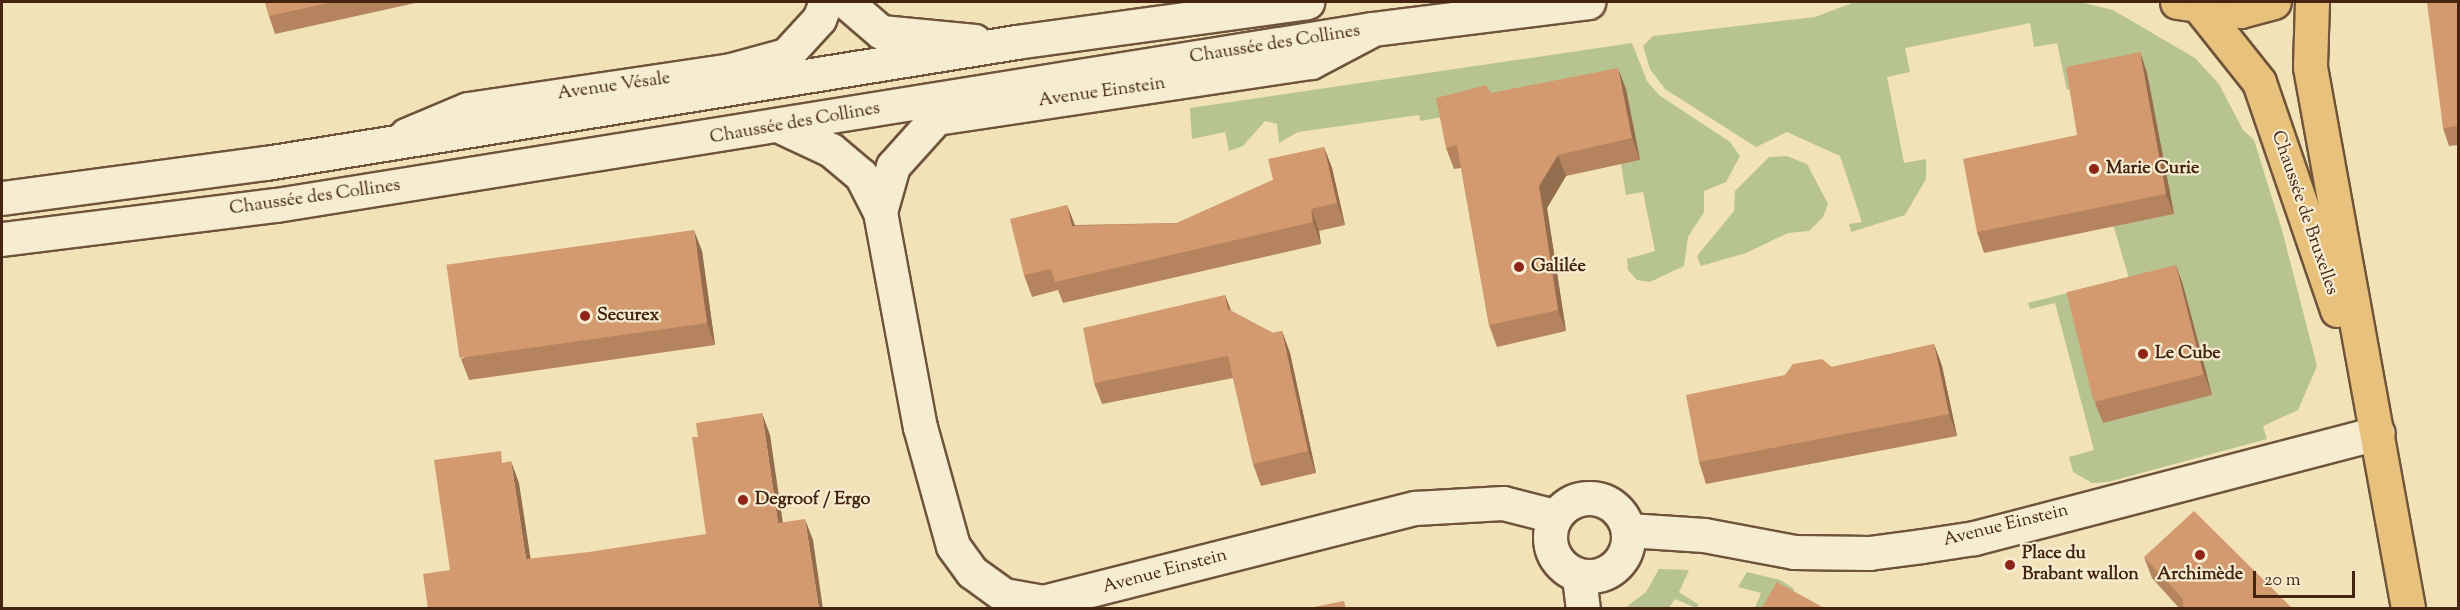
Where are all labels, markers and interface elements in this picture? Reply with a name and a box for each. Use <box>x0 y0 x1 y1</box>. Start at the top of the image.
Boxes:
street label: Chaussée des Collines <box>1188 21 1362 69</box>
street label: Avenue Vésale <box>556 68 672 106</box>
street label: Avenue Einstein <box>1037 73 1167 113</box>
street label: Chaussée des Collines <box>708 98 882 150</box>
street label: Chaussée de Bruxelles <box>2266 128 2342 298</box>
place label: Marie Curie <box>2106 158 2199 180</box>
marker: Marie Curie <box>2087 162 2101 176</box>
street label: Chaussée des Collines <box>228 175 402 221</box>
place label: Galilée <box>1531 256 1586 278</box>
marker: Galilée <box>1512 260 1526 274</box>
place label: Securex <box>597 305 659 327</box>
marker: Securex <box>578 309 592 323</box>
place label: Le Cube <box>2155 343 2221 365</box>
marker: Le Cube <box>2136 347 2150 361</box>
place label: Degroof / Ergo <box>755 489 870 511</box>
marker: Degroof / Ergo <box>736 493 750 507</box>
street label: Avenue Einstein <box>1941 500 2071 552</box>
place label: Place du Brabant wallon <box>2022 544 2139 586</box>
street label: Avenue Einstein <box>1100 545 1230 599</box>
marker: Archimède <box>2193 548 2207 562</box>
marker: Place du Brabant wallon <box>2003 558 2017 572</box>
scale bar <box>2256 559 2358 597</box>
place label: Archimède <box>2157 564 2243 586</box>
text: 20 m <box>2264 568 2301 594</box>

